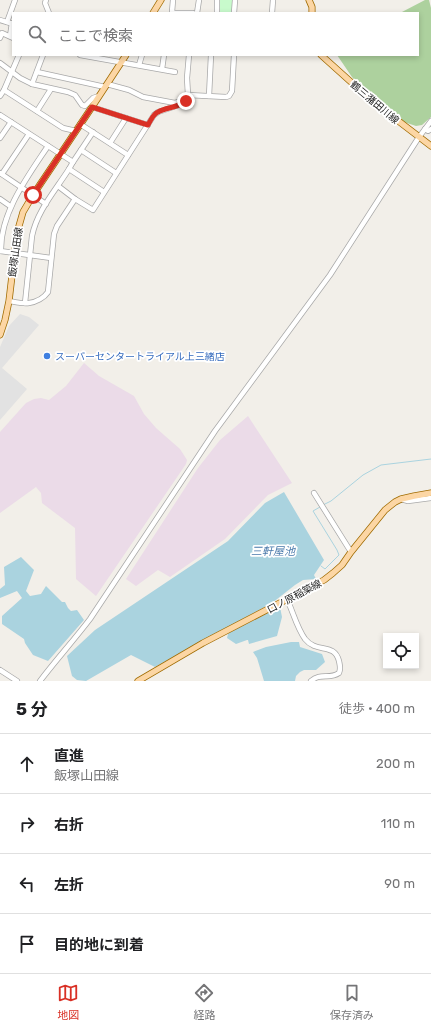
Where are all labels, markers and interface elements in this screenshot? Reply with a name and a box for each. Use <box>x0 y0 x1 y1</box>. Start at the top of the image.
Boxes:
search box <box>12 12 419 56</box>
icon: search <box>26 23 48 45</box>
text: ここで検索 <box>58 27 133 45</box>
street label: 鶴三潴田川線 <box>348 79 401 127</box>
route end <box>177 92 195 110</box>
route start <box>24 186 42 204</box>
street label: 飯塚山田線 <box>7 227 25 278</box>
marker: スーパーセンタートライアル上三緒店 <box>42 351 52 361</box>
place label: スーパーセンタートライアル上三緒店 <box>55 351 225 363</box>
water label: 三軒屋池 <box>251 545 296 558</box>
street label: 口ノ原稲築線 <box>265 578 324 616</box>
map controls <box>383 633 419 669</box>
button: locate <box>383 633 419 669</box>
text: 5 分 <box>16 699 48 719</box>
text: 徒歩 · 400 m <box>339 701 415 716</box>
text: 直進 <box>54 747 84 765</box>
icon: ahead <box>16 753 38 775</box>
text: 200 m <box>376 756 415 771</box>
text: 飯塚山田線 <box>54 768 119 783</box>
icon: right <box>16 813 38 835</box>
text: 右折 <box>54 816 84 834</box>
text: 110 m <box>381 816 415 831</box>
icon: left <box>16 873 38 895</box>
text: 左折 <box>54 876 84 894</box>
text: 90 m <box>384 876 415 891</box>
icon: arrive <box>16 933 38 955</box>
text: 目的地に到着 <box>54 936 144 954</box>
tab: 地図 <box>57 982 79 1022</box>
tab: 経路 <box>193 982 215 1022</box>
tab: 保存済み <box>330 982 374 1022</box>

